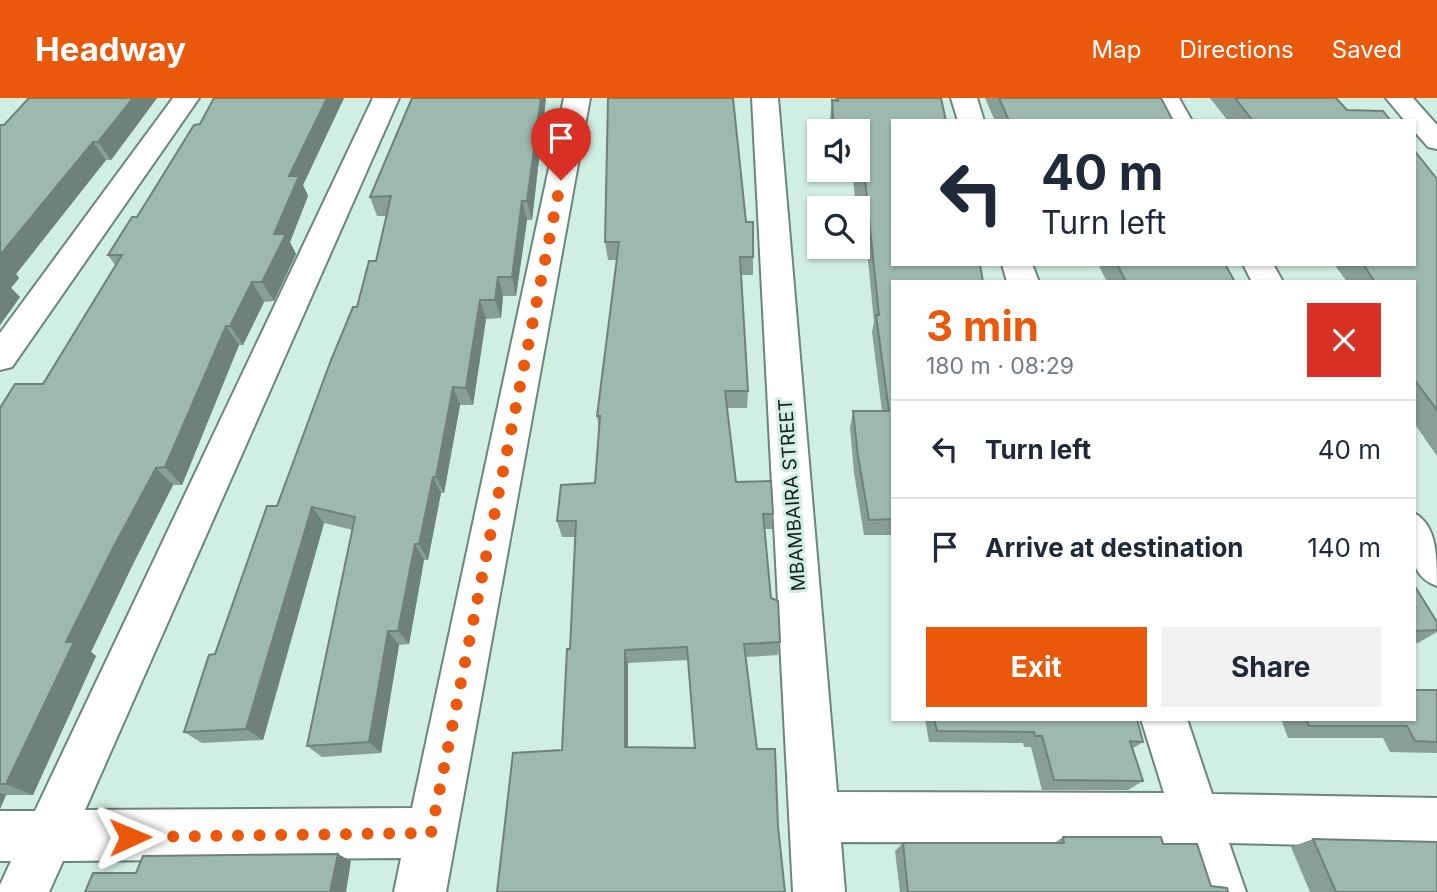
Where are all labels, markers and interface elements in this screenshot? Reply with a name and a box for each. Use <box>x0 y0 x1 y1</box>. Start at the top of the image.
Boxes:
text: Headway <box>35 29 186 69</box>
text: Map <box>1092 35 1141 64</box>
text: Directions <box>1179 35 1294 64</box>
text: Saved <box>1332 35 1402 64</box>
pin <box>531 108 591 180</box>
icon: arrive <box>542 119 580 157</box>
map controls <box>807 119 870 259</box>
button: sound <box>807 119 870 182</box>
text: 40 m <box>1041 143 1164 202</box>
icon: left <box>926 147 1017 238</box>
button: search <box>807 196 870 259</box>
text: Turn left <box>1041 203 1166 242</box>
text: 3 min <box>926 300 1039 351</box>
button: close <box>1307 303 1381 377</box>
text: 180 m · 08:29 <box>926 352 1074 380</box>
street label: MBAMBAIRA STREET <box>774 398 810 592</box>
icon: left <box>926 430 964 468</box>
text: Turn left <box>985 434 1091 465</box>
text: 40 m <box>1318 434 1381 465</box>
icon: arrive <box>926 528 964 566</box>
text: Arrive at destination <box>985 532 1244 563</box>
text: 140 m <box>1307 532 1381 563</box>
button: Exit <box>926 627 1147 707</box>
button: Share <box>1161 627 1381 707</box>
position arrow <box>93 800 167 874</box>

